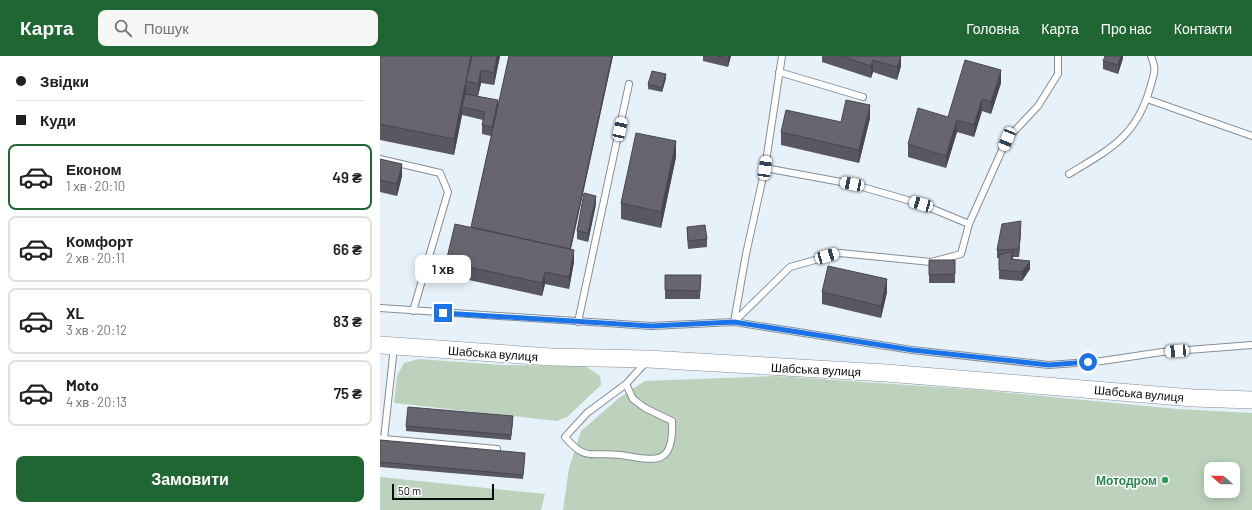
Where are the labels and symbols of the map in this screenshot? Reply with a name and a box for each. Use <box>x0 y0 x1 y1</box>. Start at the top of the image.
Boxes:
car <box>612 116 628 142</box>
car <box>997 126 1017 152</box>
car <box>757 155 773 181</box>
car <box>839 176 865 192</box>
car <box>908 195 934 213</box>
car <box>814 247 840 265</box>
callout: 1 хв <box>415 255 471 283</box>
route end <box>434 304 452 322</box>
street label: Шабська вулиця <box>447 343 538 364</box>
car <box>1165 344 1189 358</box>
route start <box>1079 353 1097 371</box>
street label: Шабська вулиця <box>771 360 861 379</box>
street label: Шабська вулиця <box>1093 382 1185 405</box>
north arrow <box>1204 462 1240 498</box>
place label: Мотодром <box>1096 473 1157 488</box>
marker: Мотодром <box>1160 475 1170 485</box>
scale bar <box>392 482 494 501</box>

